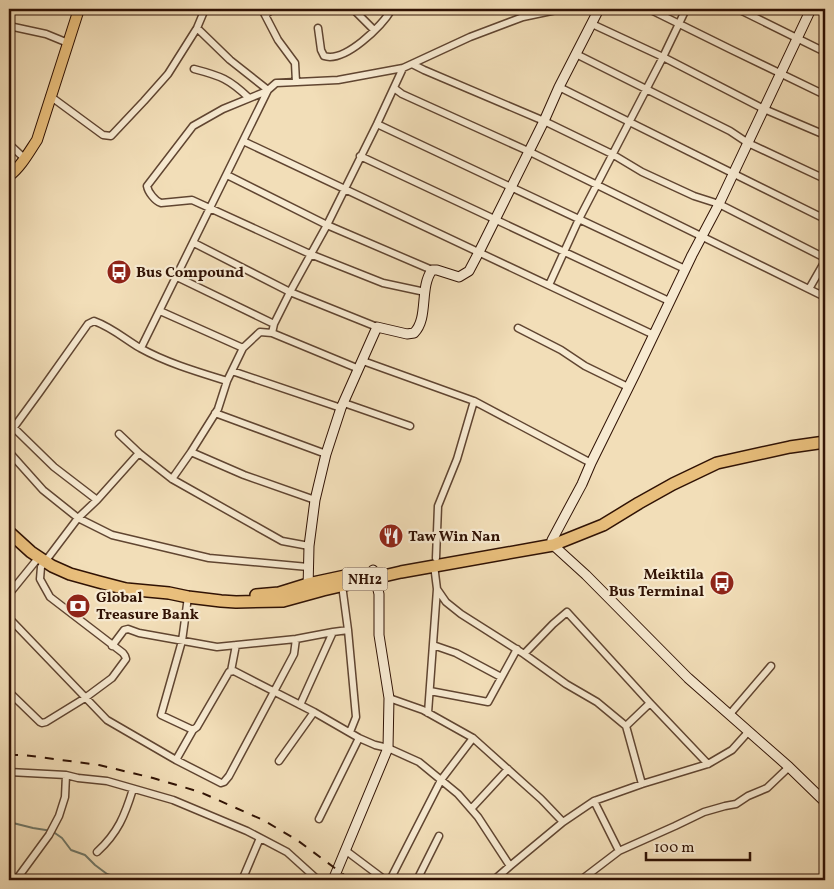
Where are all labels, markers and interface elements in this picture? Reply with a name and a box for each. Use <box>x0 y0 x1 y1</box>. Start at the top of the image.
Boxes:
bus stop icon: Bus Compound <box>106 259 132 285</box>
place label: Bus Compound <box>136 263 244 284</box>
restaurant icon: Taw Win Nan <box>378 523 404 549</box>
place label: Taw Win Nan <box>408 527 501 548</box>
place label: Meiktila Bus Terminal <box>609 565 704 603</box>
road number: NH12 <box>342 568 388 590</box>
bus stop icon: Meiktila Bus Terminal <box>709 570 735 596</box>
place label: Global Treasure Bank <box>96 588 199 626</box>
bank icon: Global Treasure Bank <box>65 593 91 619</box>
scale bar <box>646 829 750 861</box>
text: 100 m <box>654 838 694 859</box>

